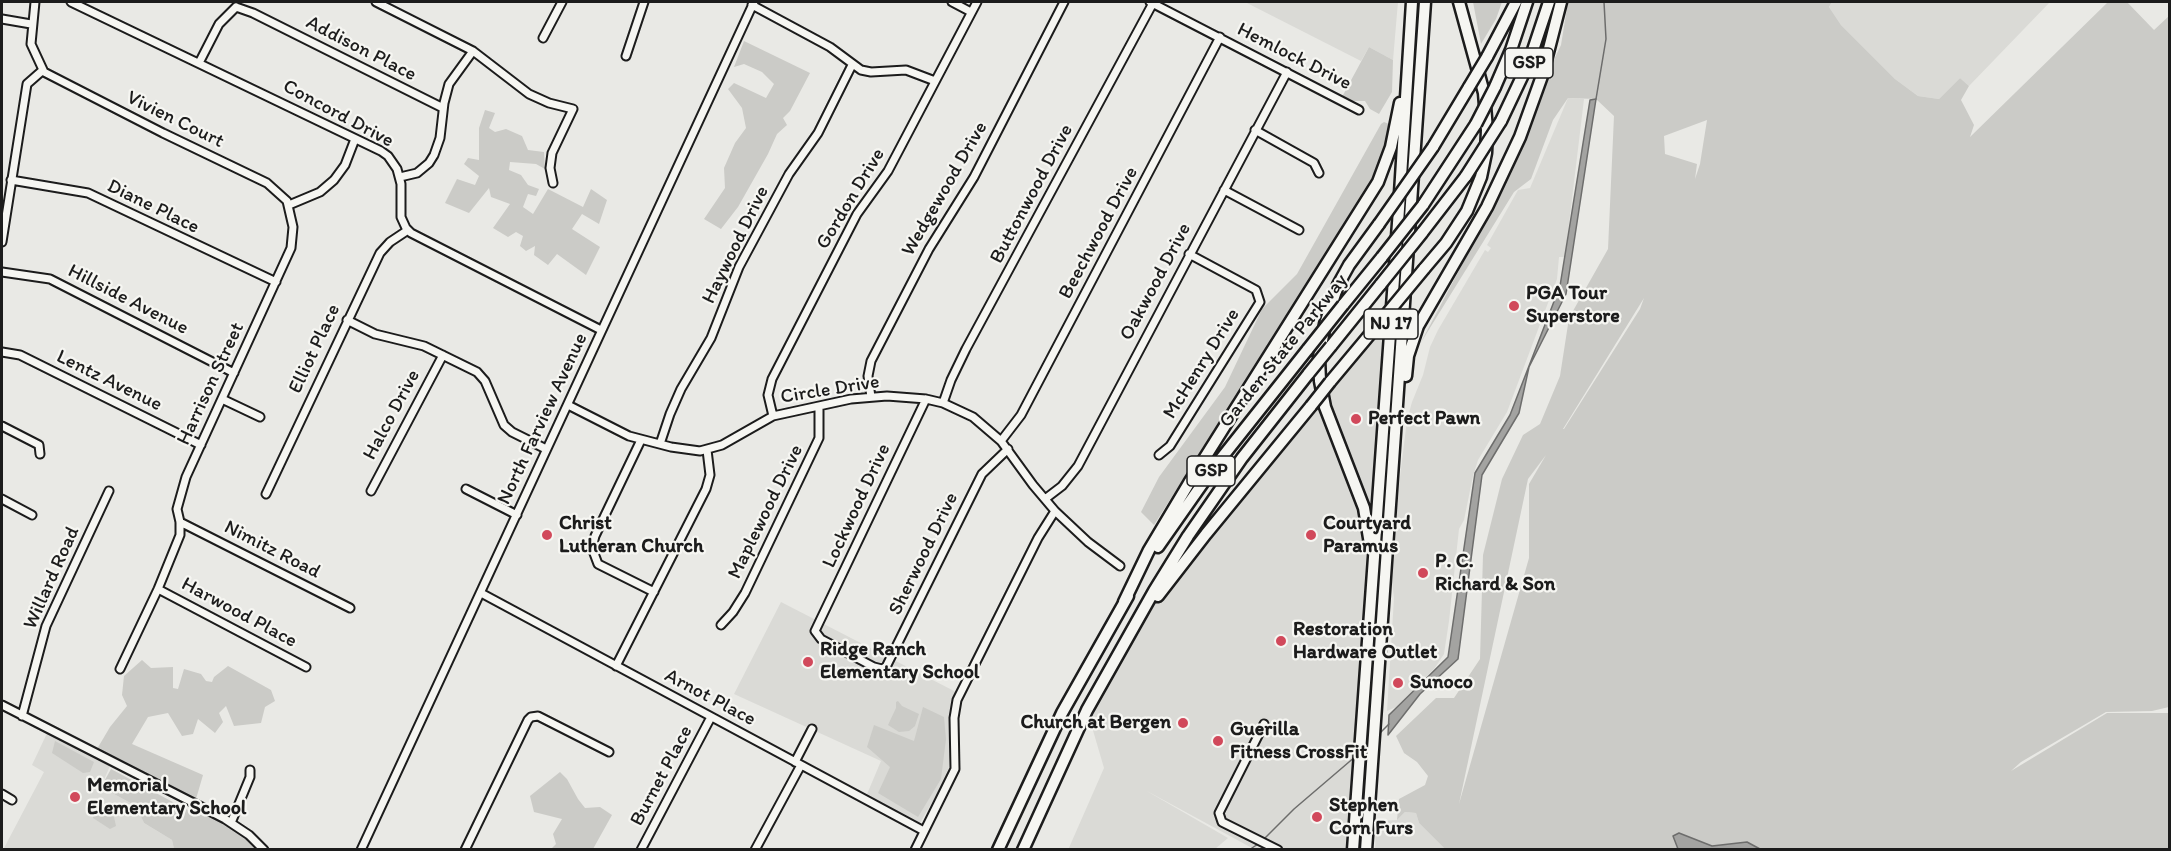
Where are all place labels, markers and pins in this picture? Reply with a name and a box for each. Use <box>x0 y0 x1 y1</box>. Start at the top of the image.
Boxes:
place label: PGA Tour Superstore <box>1526 282 1620 329</box>
marker: PGA Tour Superstore <box>1507 299 1521 313</box>
place label: Perfect Pawn <box>1368 407 1480 431</box>
marker: Perfect Pawn <box>1349 412 1363 426</box>
place label: Christ Lutheran Church <box>559 512 704 559</box>
place label: Courtyard Paramus <box>1323 512 1411 559</box>
marker: Christ Lutheran Church <box>540 528 554 542</box>
marker: Courtyard Paramus <box>1304 528 1318 542</box>
place label: P. C. Richard & Son <box>1435 550 1555 597</box>
marker: P. C. Richard & Son <box>1416 566 1430 580</box>
place label: Restoration Hardware Outlet <box>1293 618 1437 665</box>
marker: Restoration Hardware Outlet <box>1274 634 1288 648</box>
place label: Ridge Ranch Elementary School <box>820 638 979 685</box>
marker: Ridge Ranch Elementary School <box>801 655 815 669</box>
place label: Sunoco <box>1410 671 1473 695</box>
marker: Sunoco <box>1391 676 1405 690</box>
place label: Church at Bergen <box>1020 711 1171 735</box>
marker: Church at Bergen <box>1176 716 1190 730</box>
place label: Guerilla Fitness CrossFit <box>1230 718 1367 765</box>
marker: Guerilla Fitness CrossFit <box>1211 734 1225 748</box>
place label: Memorial Elementary School <box>87 774 246 821</box>
marker: Memorial Elementary School <box>68 790 82 804</box>
place label: Stephen Corn Furs <box>1329 794 1413 841</box>
marker: Stephen Corn Furs <box>1310 810 1324 824</box>

